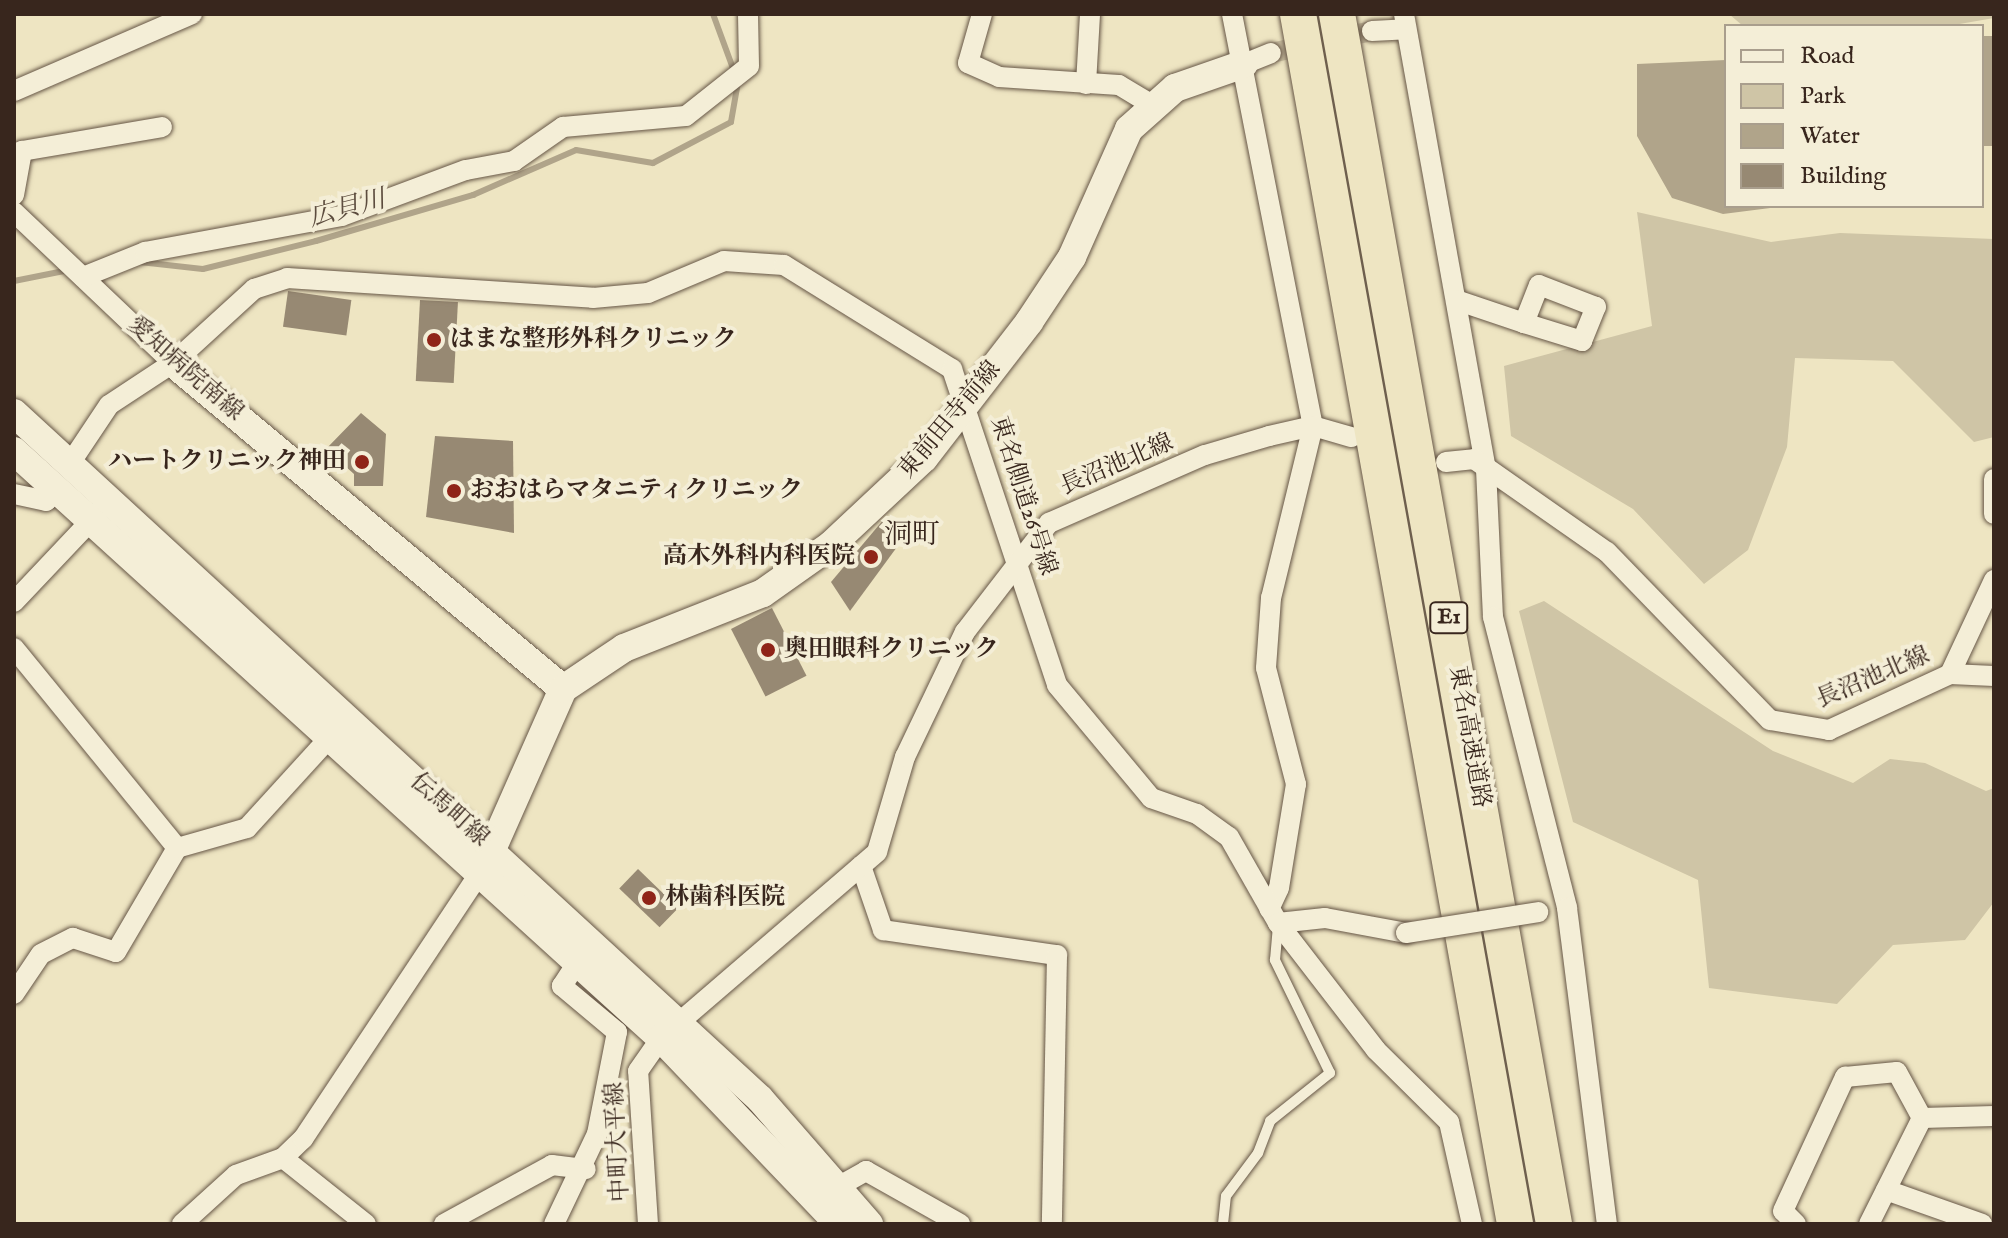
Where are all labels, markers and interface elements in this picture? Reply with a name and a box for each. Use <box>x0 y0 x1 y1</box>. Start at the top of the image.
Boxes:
legend <box>1724 24 1984 208</box>
text: Road <box>1800 41 1854 72</box>
text: Park <box>1800 81 1846 112</box>
text: Water <box>1800 121 1860 152</box>
text: Building <box>1800 161 1886 192</box>
water label: 広貝川 <box>305 184 389 234</box>
street label: 愛知病院南線 <box>121 311 249 427</box>
place label: はまな整形外科クリニック <box>450 326 738 354</box>
marker: はまな整形外科クリニック <box>425 331 443 349</box>
street label: 東前田寺前線 <box>893 356 1007 484</box>
street label: 東名側道26号線 <box>984 413 1062 579</box>
street label: 長沼池北線 <box>1056 428 1178 502</box>
place label: ハートクリニック神田 <box>106 448 346 476</box>
marker: ハートクリニック神田 <box>353 453 371 471</box>
place label: おおはらマタニティクリニック <box>470 477 806 505</box>
marker: おおはらマタニティクリニック <box>445 482 463 500</box>
district label: 洞町 <box>884 519 940 553</box>
place label: 高木外科内科医院 <box>663 543 855 571</box>
marker: 高木外科内科医院 <box>862 548 880 566</box>
road number: E1 <box>1429 600 1469 636</box>
place label: 奥田眼科クリニック <box>784 636 1000 664</box>
marker: 奥田眼科クリニック <box>759 641 777 659</box>
street label: 長沼池北線 <box>1812 641 1934 715</box>
street label: 東名高速道路 <box>1442 664 1496 810</box>
street label: 伝馬町線 <box>404 767 494 853</box>
place label: 林歯科医院 <box>665 884 785 912</box>
marker: 林歯科医院 <box>640 889 658 907</box>
street label: 中町大平線 <box>600 1081 636 1203</box>

